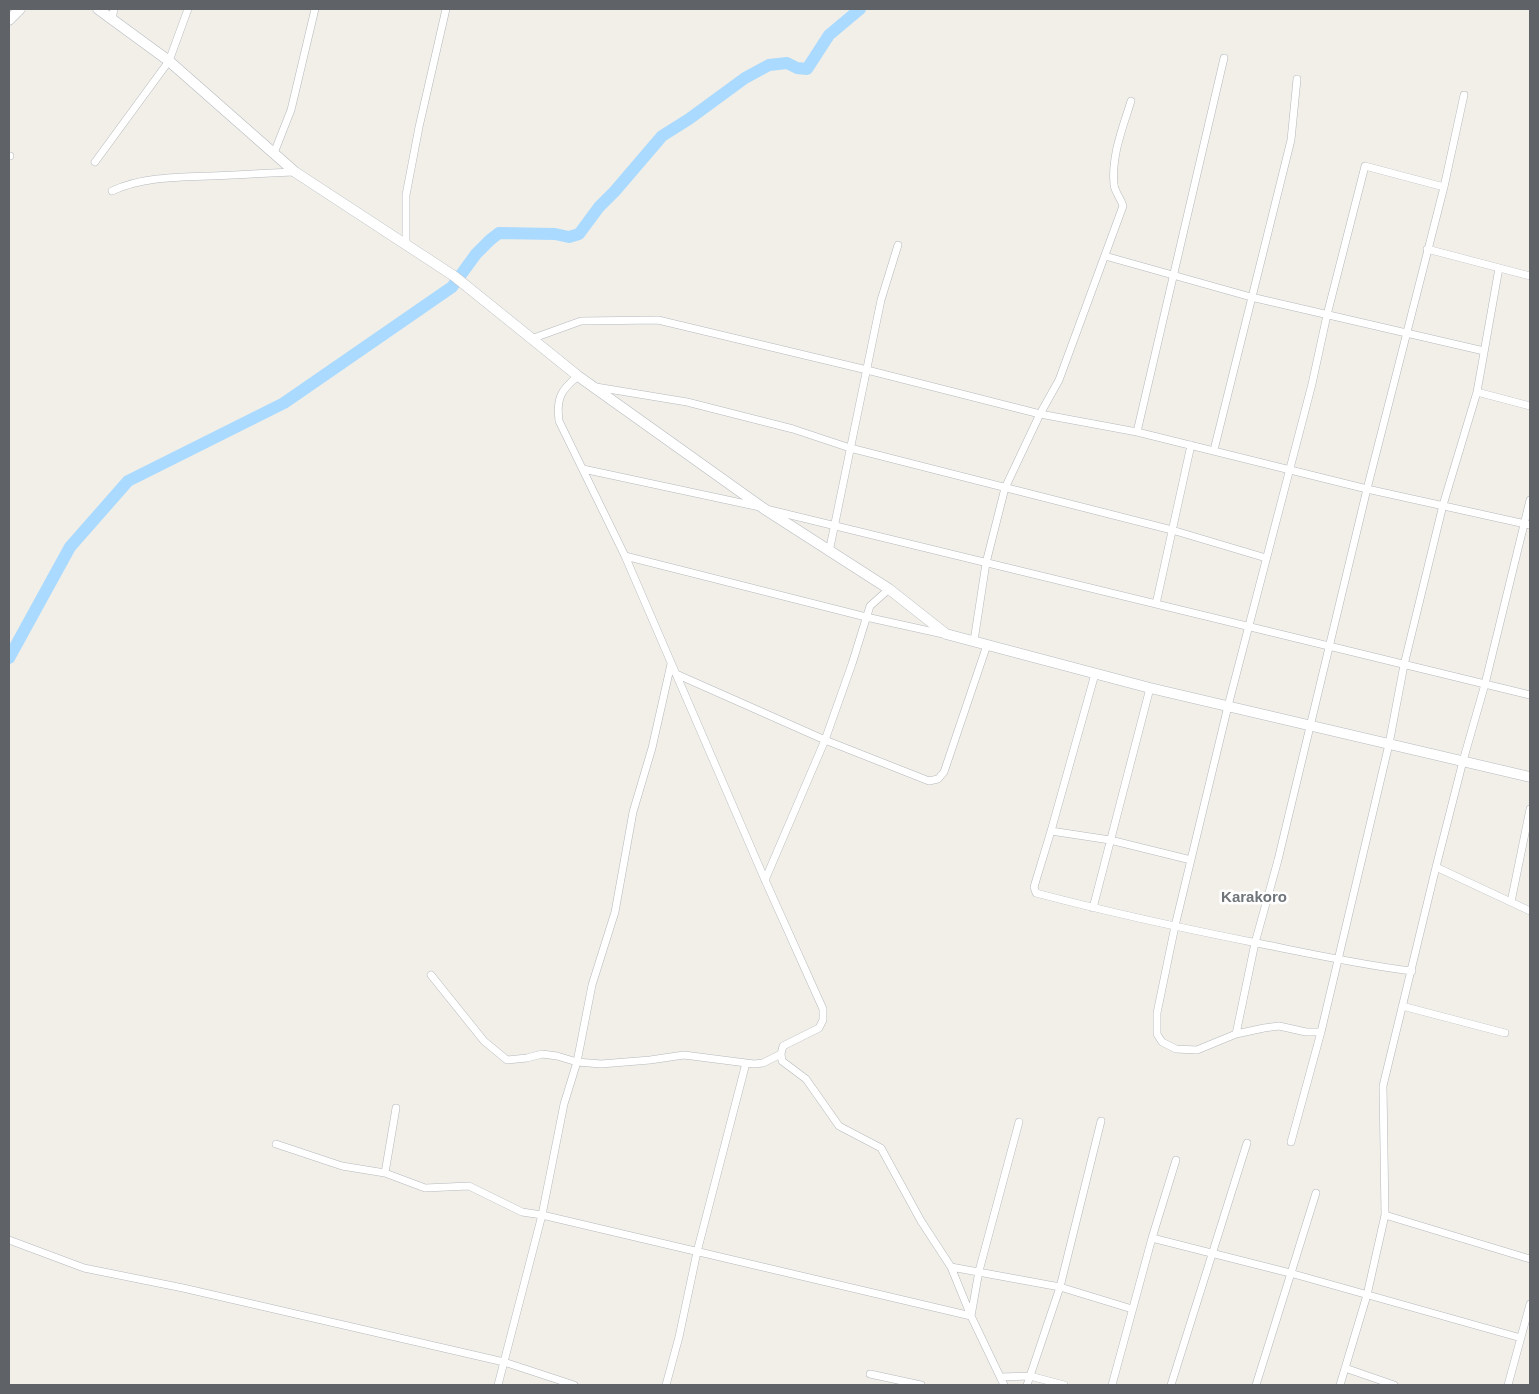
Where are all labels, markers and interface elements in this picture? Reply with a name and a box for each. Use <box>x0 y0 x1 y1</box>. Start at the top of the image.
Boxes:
district label: Karakoro <box>1221 889 1287 907</box>

